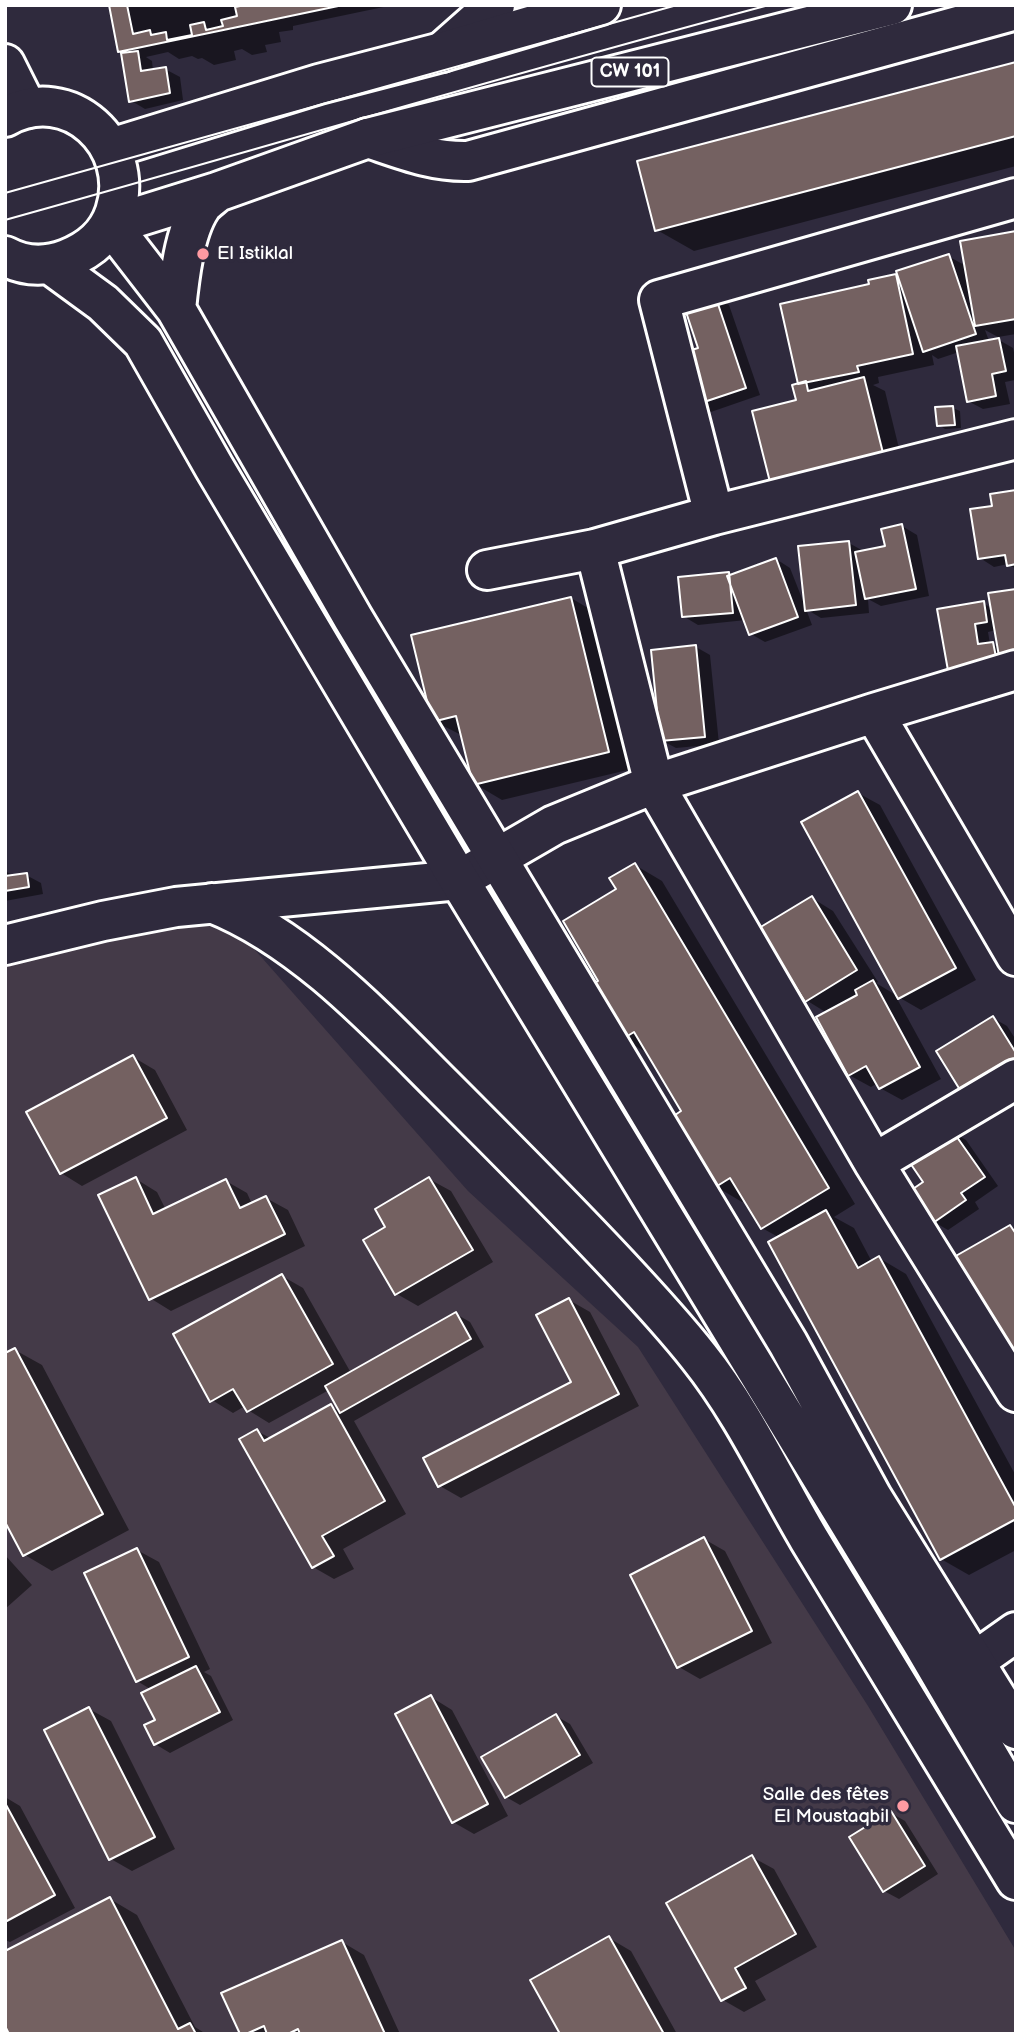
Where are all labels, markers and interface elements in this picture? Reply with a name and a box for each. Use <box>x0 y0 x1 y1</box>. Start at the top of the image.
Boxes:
road number: CW 101 <box>592 58 668 86</box>
place label: El Istiklal <box>217 243 293 265</box>
marker: El Istiklal <box>195 246 211 262</box>
place label: Salle des fêtes El Moustaqbil <box>763 1784 889 1828</box>
marker: Salle des fêtes El Moustaqbil <box>895 1798 911 1814</box>

